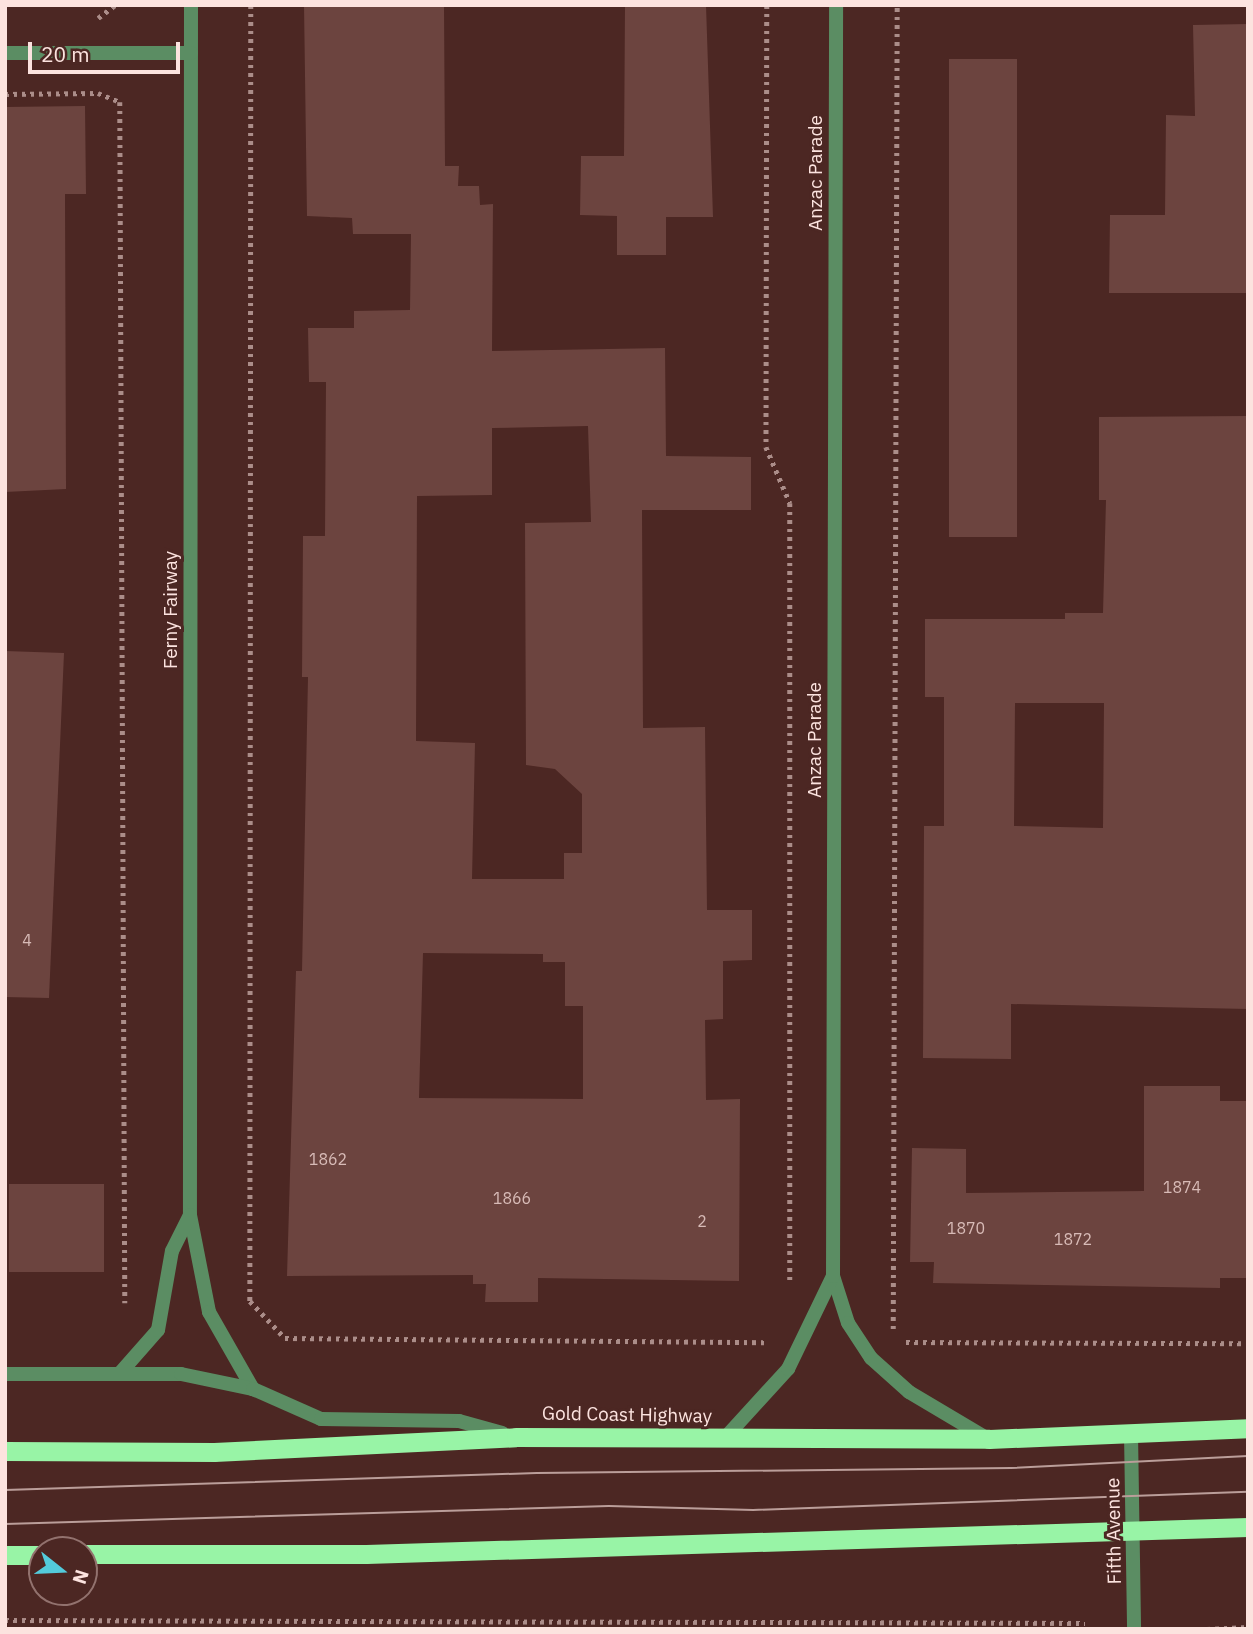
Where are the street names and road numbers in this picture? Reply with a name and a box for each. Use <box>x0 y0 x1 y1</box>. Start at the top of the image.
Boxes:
street label: Anzac Parade <box>805 115 827 231</box>
street label: Ferny Fairway <box>160 551 182 669</box>
street label: Anzac Parade <box>804 682 826 798</box>
street label: Gold Coast Highway <box>542 1402 712 1428</box>
street label: Fifth Avenue <box>1102 1477 1126 1585</box>

